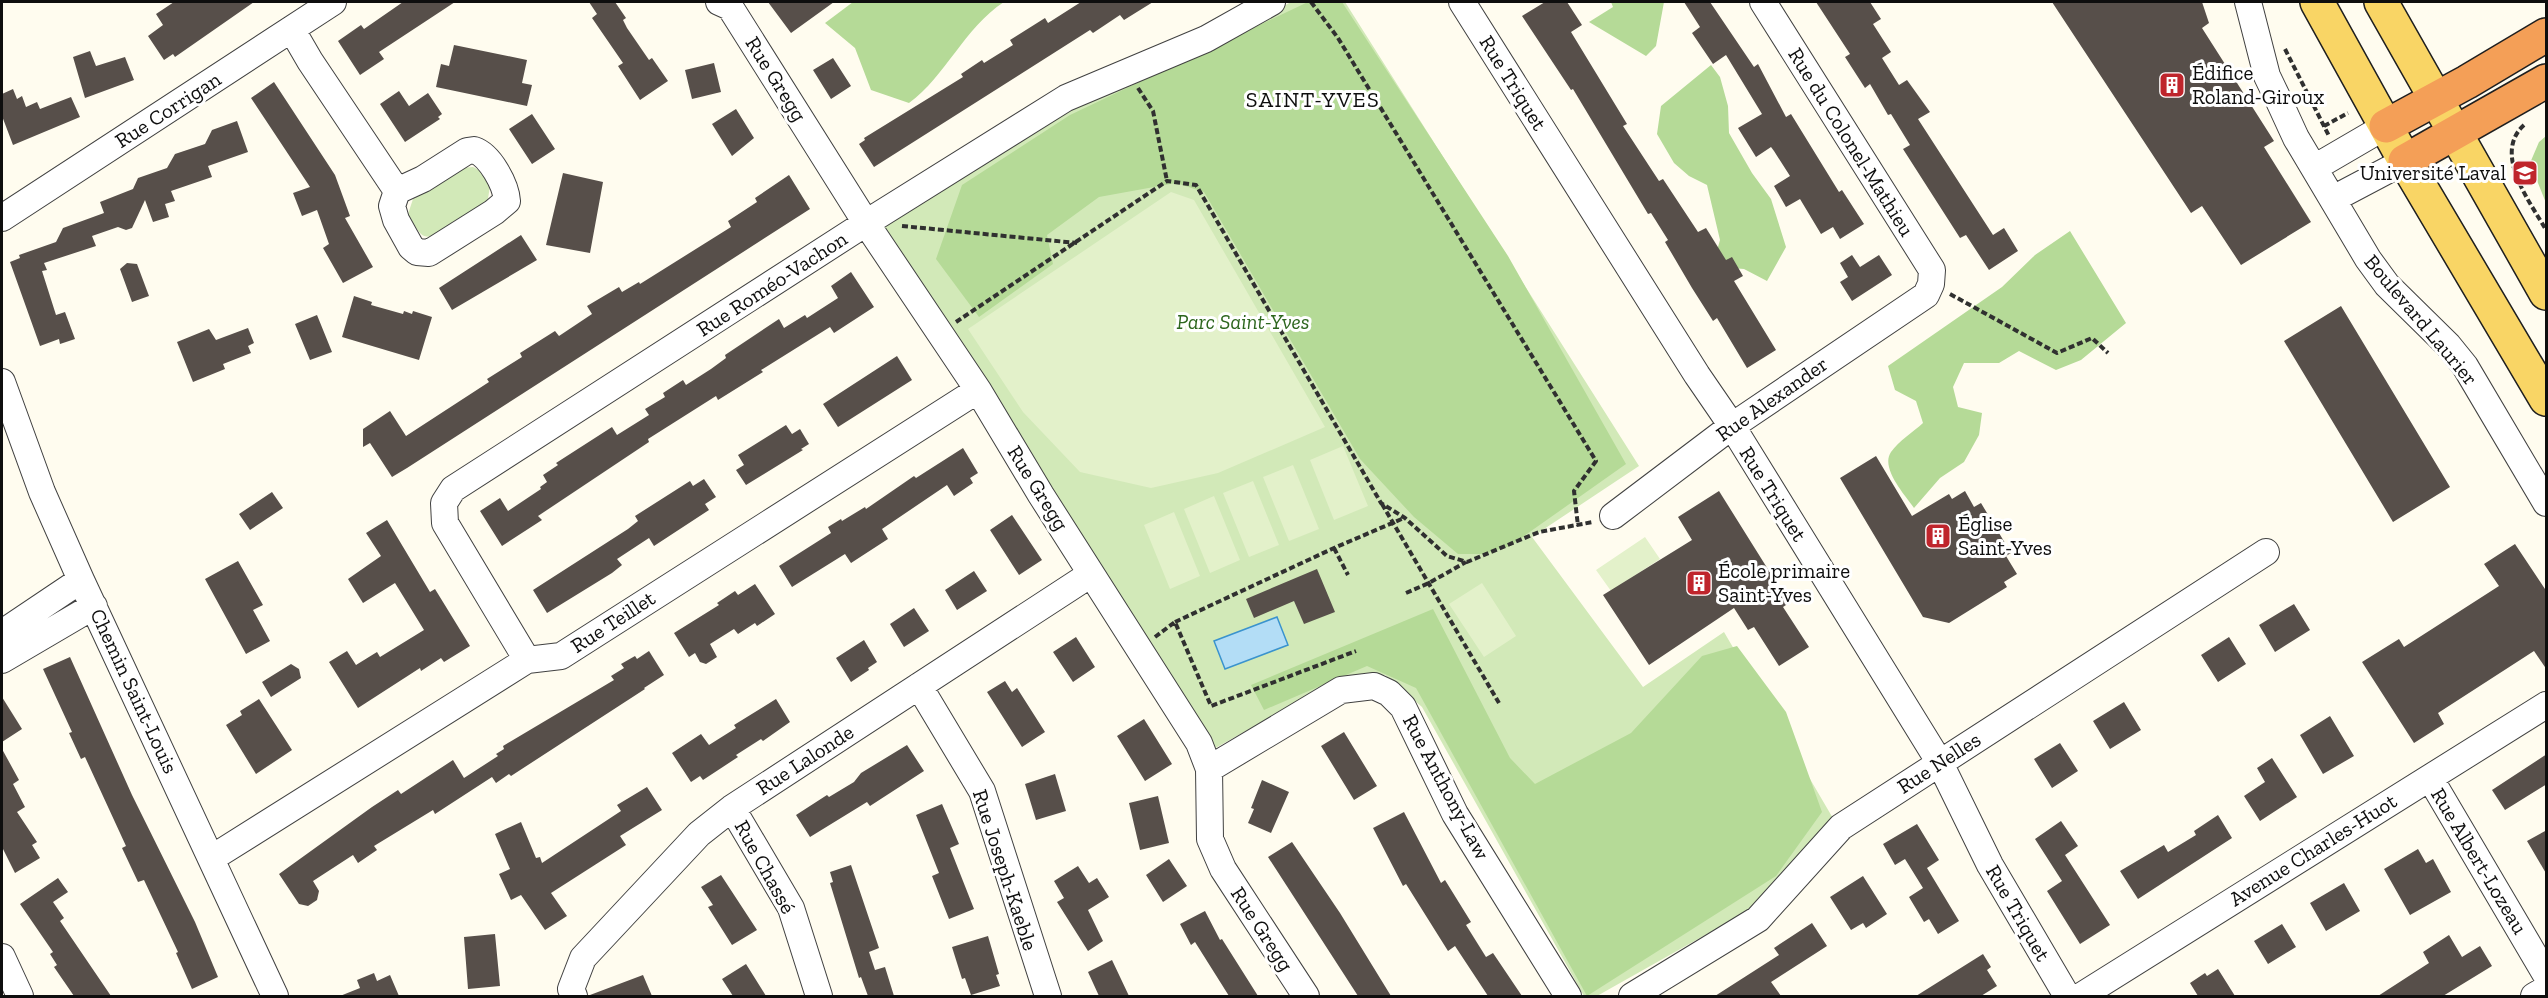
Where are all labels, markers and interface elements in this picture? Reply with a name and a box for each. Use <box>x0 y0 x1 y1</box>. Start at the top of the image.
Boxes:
street label: Rue Triquet <box>1474 31 1553 135</box>
street label: Rue Gregg <box>740 32 813 126</box>
street label: Rue du Colonel-Mathieu <box>1783 43 1920 241</box>
place label: Édifice Roland-Giroux <box>2192 60 2325 109</box>
street label: Rue Corrigan <box>110 66 225 153</box>
building icon: Édifice Roland-Giroux <box>2157 70 2187 100</box>
district label: SAINT-YVES <box>1246 86 1380 113</box>
school or university icon: Université Laval <box>2510 158 2540 188</box>
place label: Université Laval <box>2360 160 2506 185</box>
street label: Rue Roméo-Vachon <box>692 226 852 342</box>
street label: Boulevard Laurier <box>2359 249 2483 390</box>
park label: Parc Saint-Yves <box>1177 309 1310 334</box>
street label: Rue Alexander <box>1711 351 1832 446</box>
street label: Rue Gregg <box>1002 441 1075 535</box>
street label: Rue Triquet <box>1734 442 1813 546</box>
place label: Église Saint-Yves <box>1958 511 2052 560</box>
building icon: Église Saint-Yves <box>1923 521 1953 551</box>
place label: École primaire Saint-Yves <box>1718 558 1850 607</box>
building icon: École primaire Saint-Yves <box>1684 568 1714 598</box>
street label: Rue Teillet <box>566 585 660 658</box>
street label: Chemin Saint-Louis <box>85 604 184 777</box>
street label: Rue Anthony-Law <box>1398 710 1495 864</box>
street label: Rue Lalonde <box>751 719 858 800</box>
street label: Rue Nelles <box>1892 726 1985 799</box>
street label: Rue Albert-Lozeau <box>2426 783 2533 939</box>
street label: Rue Joseph-Kaeble <box>968 786 1043 954</box>
street label: Avenue Charles-Huot <box>2224 788 2401 911</box>
street label: Rue Chassé <box>730 816 801 918</box>
street label: Rue Triquet <box>1981 860 2056 966</box>
street label: Rue Gregg <box>1226 882 1299 976</box>

